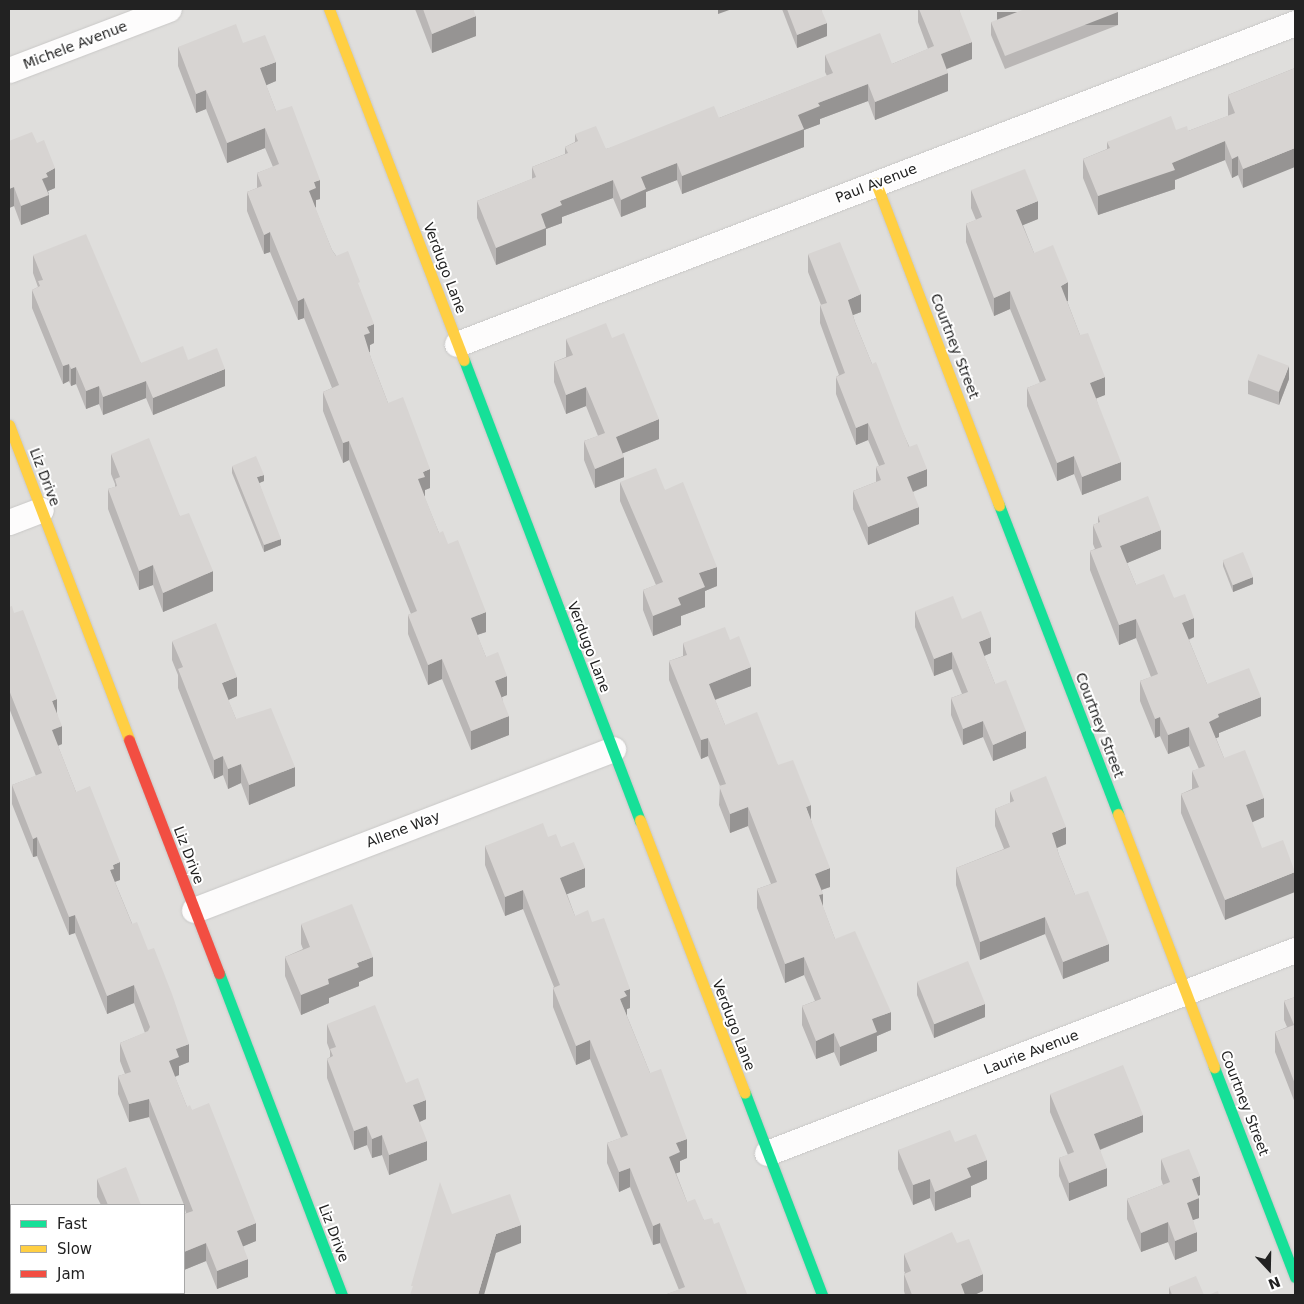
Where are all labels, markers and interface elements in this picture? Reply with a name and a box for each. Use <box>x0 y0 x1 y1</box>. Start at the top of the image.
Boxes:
street label: Michele Avenue <box>21 17 129 73</box>
street label: Paul Avenue <box>833 160 919 206</box>
street label: Verdugo Lane <box>420 220 470 316</box>
street label: Courtney Street <box>927 291 983 401</box>
street label: Liz Drive <box>26 446 64 508</box>
street label: Verdugo Lane <box>564 599 614 695</box>
street label: Courtney Street <box>1072 670 1128 780</box>
street label: Allene Way <box>364 807 442 851</box>
street label: Liz Drive <box>170 824 208 886</box>
street label: Verdugo Lane <box>709 977 759 1073</box>
street label: Laurie Avenue <box>981 1026 1081 1078</box>
street label: Courtney Street <box>1217 1048 1273 1158</box>
street label: Liz Drive <box>315 1202 353 1264</box>
legend <box>10 1204 185 1294</box>
text: Fast <box>57 1215 87 1233</box>
text: Slow <box>57 1240 92 1258</box>
north arrow <box>1244 1244 1294 1294</box>
text: Jam <box>57 1265 85 1283</box>
text: N <box>1266 1273 1283 1293</box>

